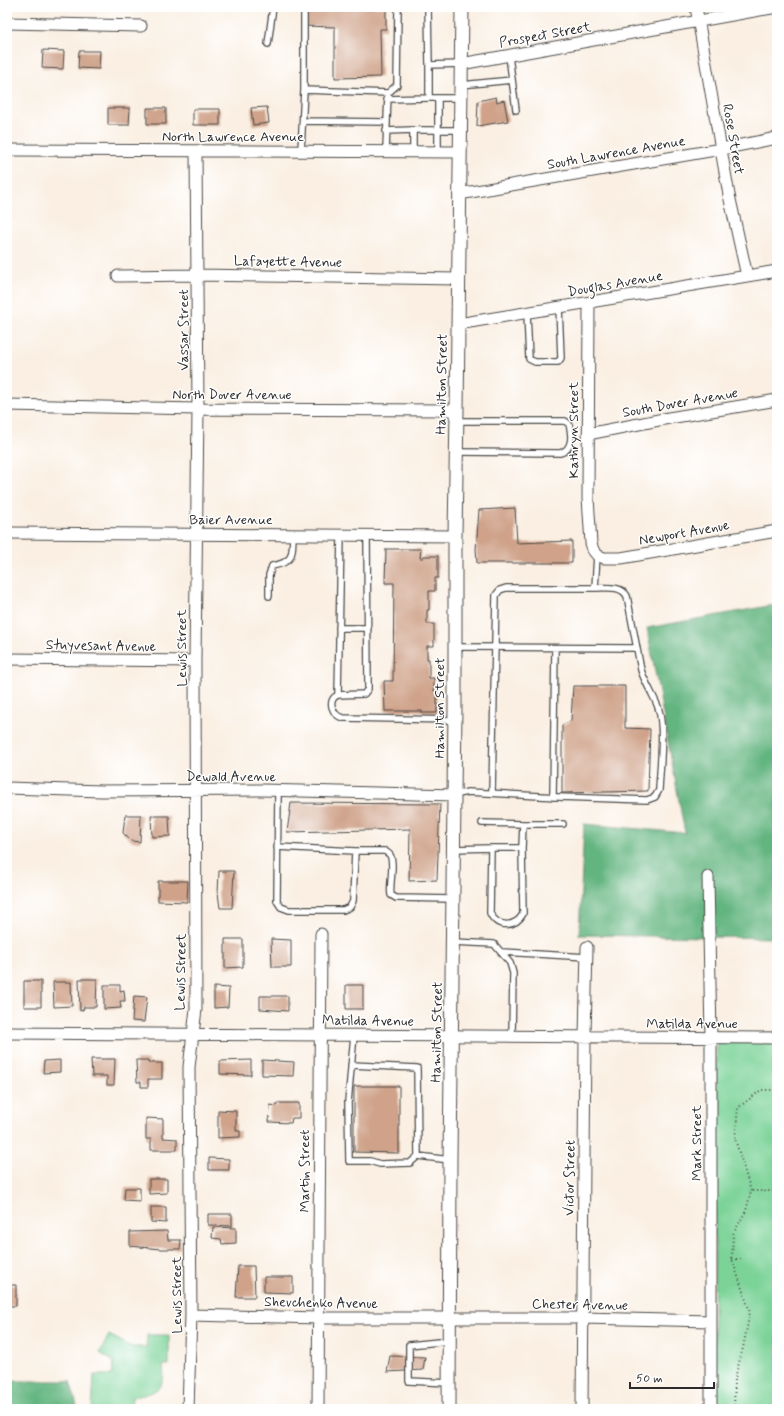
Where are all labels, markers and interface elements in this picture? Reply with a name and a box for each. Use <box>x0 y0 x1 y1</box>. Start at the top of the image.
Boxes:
street label: Prospect Street <box>498 18 593 52</box>
street label: Rose Street <box>718 103 748 176</box>
street label: North Lawrence Avenue <box>162 128 304 146</box>
street label: South Lawrence Avenue <box>546 132 687 174</box>
street label: Lafayette Avenue <box>234 252 342 272</box>
street label: Douglas Avenue <box>566 267 664 303</box>
street label: Vassar Street <box>175 289 193 371</box>
street label: Hamilton Street <box>432 333 452 435</box>
street label: Kathryn Street <box>565 381 583 478</box>
street label: South Dover Avenue <box>621 384 739 422</box>
street label: North Dover Avenue <box>172 386 292 404</box>
street label: Baier Avenue <box>189 511 273 529</box>
street label: Newport Avenue <box>638 516 731 550</box>
street label: Lewis Street <box>173 609 191 687</box>
street label: Stuyvesant Avenue <box>46 636 157 656</box>
street label: Hamilton Street <box>431 657 449 759</box>
street label: Dewald Avenue <box>186 768 276 786</box>
street label: Lewis Street <box>171 932 191 1011</box>
street label: Hamilton Street <box>427 981 447 1083</box>
street label: Matilda Avenue <box>322 1011 414 1031</box>
street label: Matilda Avenue <box>646 1015 738 1033</box>
street label: Mark Street <box>688 1104 706 1181</box>
street label: Martin Street <box>296 1129 314 1213</box>
street label: Victor Street <box>560 1140 580 1216</box>
street label: Lewis Street <box>168 1256 186 1334</box>
street label: Shevchenko Avenue <box>264 1293 379 1313</box>
street label: Chester Avenue <box>532 1295 628 1315</box>
scale bar <box>630 1364 714 1390</box>
text: 50 m <box>636 1371 663 1387</box>

